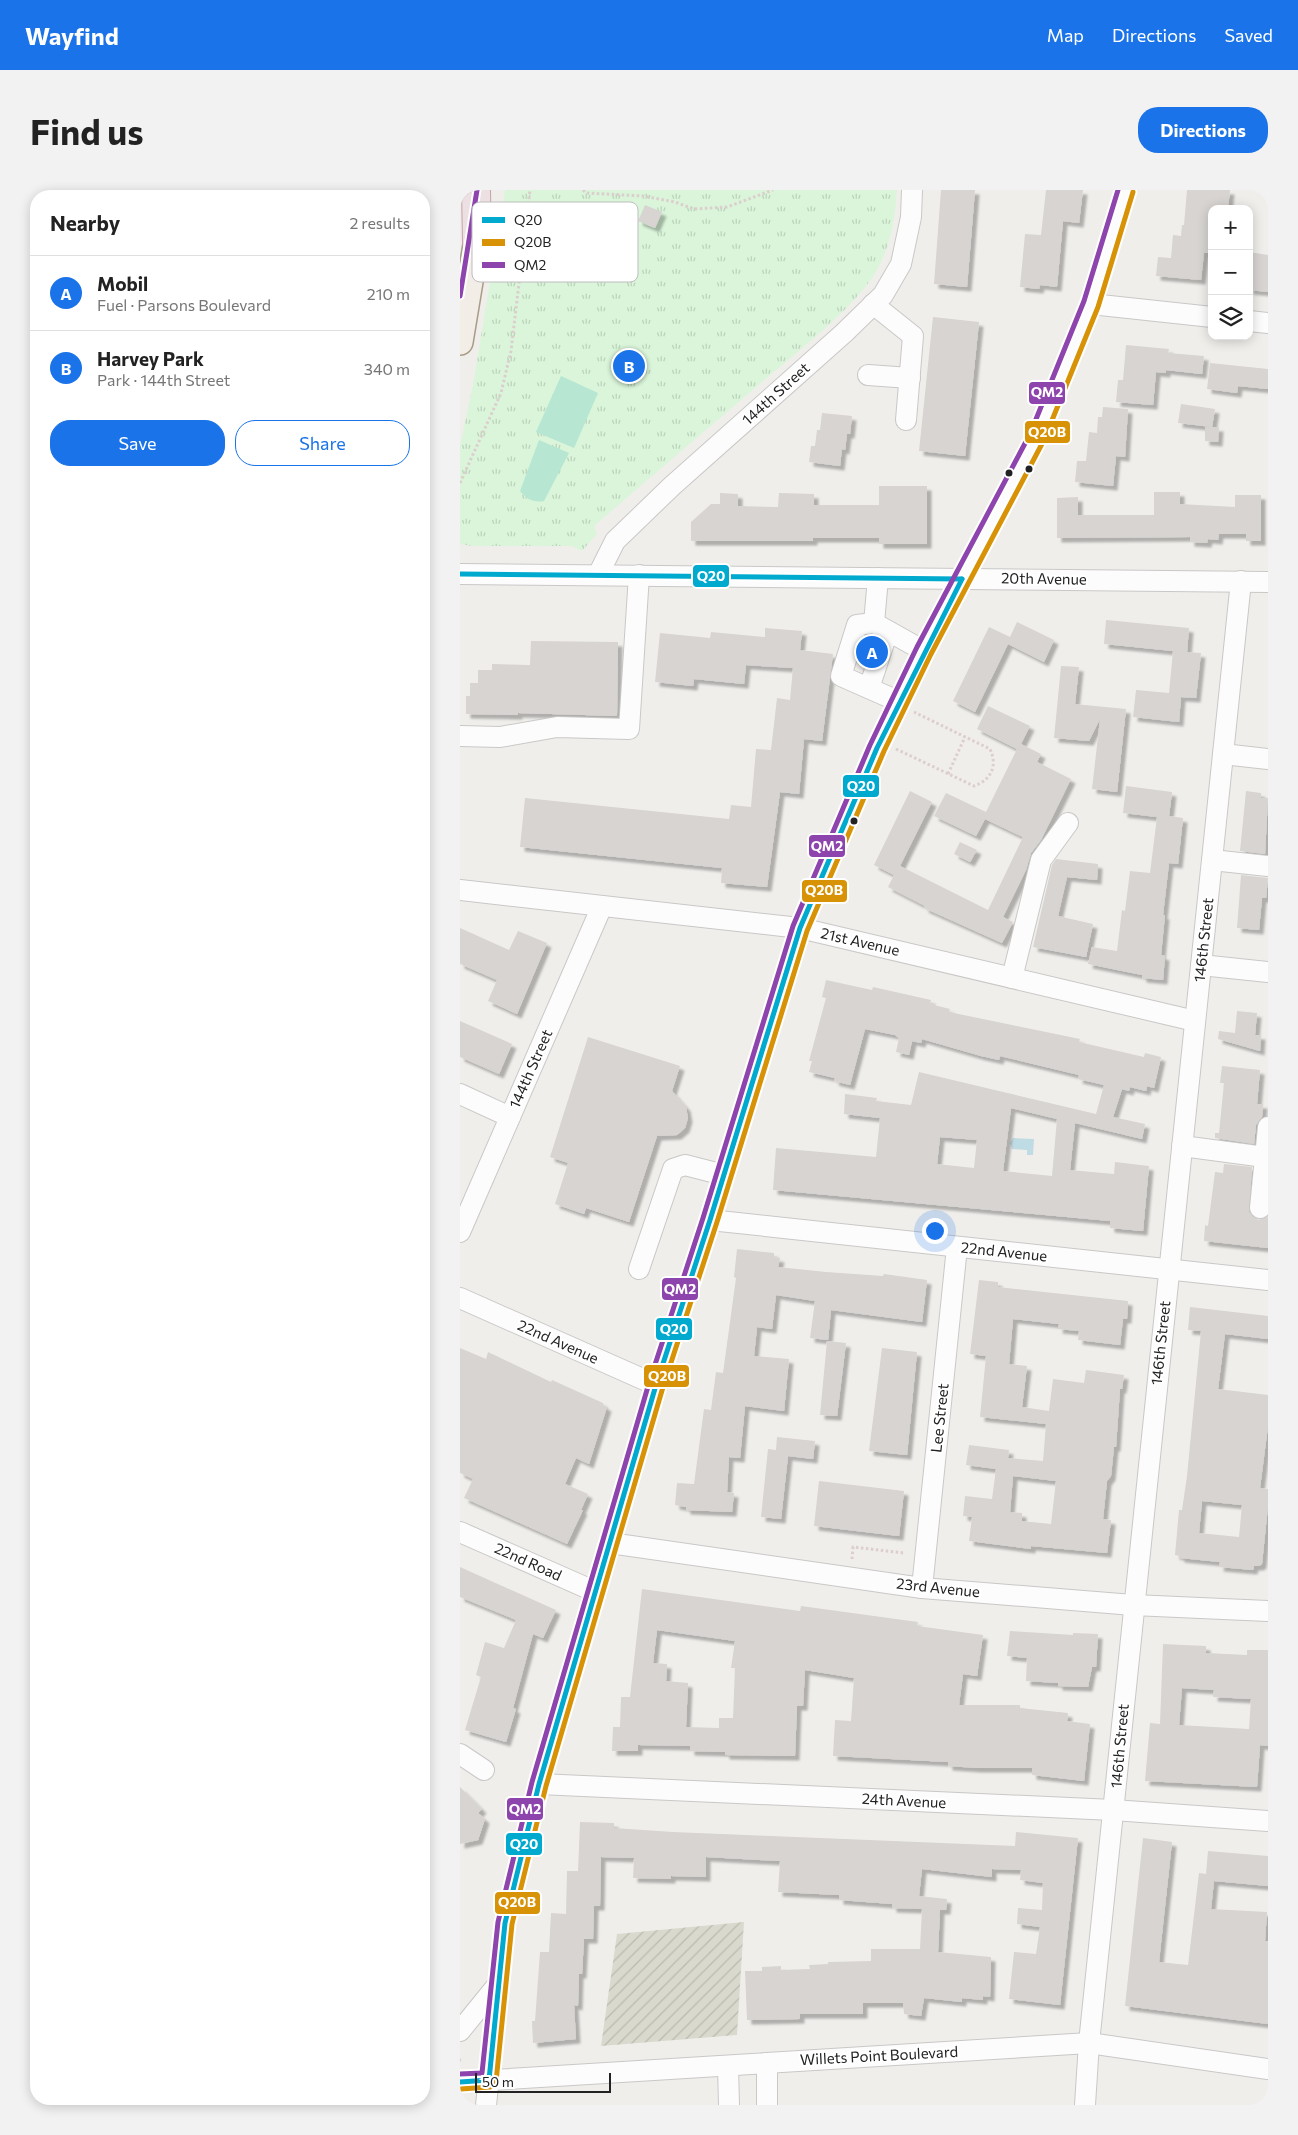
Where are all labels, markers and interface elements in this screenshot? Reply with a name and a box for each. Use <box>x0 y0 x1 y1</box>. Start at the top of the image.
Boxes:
text: Wayfind <box>25 21 119 50</box>
text: Map <box>1047 24 1084 46</box>
text: Directions <box>1112 24 1196 46</box>
text: Saved <box>1224 24 1273 46</box>
button: Directions <box>1138 107 1268 153</box>
text: Find us <box>30 109 144 152</box>
legend <box>472 202 638 282</box>
map controls <box>1208 205 1253 340</box>
button: + <box>1208 205 1253 250</box>
text: Nearby <box>50 210 120 235</box>
text: Q20 <box>514 211 542 228</box>
text: 2 results <box>349 213 410 232</box>
text: Q20B <box>514 233 551 250</box>
button: − <box>1208 250 1253 295</box>
text: QM2 <box>514 256 547 273</box>
text: Mobil <box>97 272 148 295</box>
text: A <box>60 284 72 303</box>
text: 210 m <box>367 284 410 303</box>
text: Fuel · Parsons Boulevard <box>97 295 271 314</box>
button: layers <box>1208 295 1253 340</box>
text: Harvey Park <box>97 347 204 370</box>
pin: B <box>613 347 645 385</box>
street label: 144th Street <box>738 358 813 428</box>
text: B <box>61 359 71 378</box>
text: 340 m <box>364 359 410 378</box>
text: Park · 144th Street <box>97 370 230 389</box>
line badge: QM2 <box>1028 381 1066 405</box>
text: QM2 <box>1031 383 1063 400</box>
button: Save <box>50 420 225 466</box>
button: Share <box>235 420 410 466</box>
line badge: Q20B <box>1024 420 1071 444</box>
text: Q20B <box>1028 423 1066 440</box>
unlabelled marker <box>1024 464 1034 474</box>
unlabelled marker <box>1004 468 1014 478</box>
line badge: Q20 <box>692 564 730 588</box>
text: Q20 <box>697 567 725 584</box>
street label: 20th Avenue <box>1001 568 1087 588</box>
pin: A <box>856 633 888 671</box>
line badge: Q20 <box>842 774 880 798</box>
text: Q20 <box>847 777 875 794</box>
unlabelled marker <box>849 816 859 826</box>
line badge: QM2 <box>808 834 846 858</box>
text: QM2 <box>811 837 843 854</box>
line badge: Q20B <box>801 879 848 903</box>
text: Q20B <box>805 881 843 898</box>
street label: 146th Street <box>1190 897 1216 983</box>
street label: 21st Avenue <box>819 923 902 959</box>
street label: 144th Street <box>505 1026 555 1111</box>
your location <box>922 1218 948 1244</box>
street label: 22nd Avenue <box>960 1238 1048 1264</box>
line badge: QM2 <box>661 1277 699 1301</box>
text: QM2 <box>664 1280 696 1297</box>
street label: 146th Street <box>1147 1300 1173 1386</box>
street label: 22nd Avenue <box>515 1315 602 1367</box>
line badge: Q20 <box>655 1317 693 1341</box>
text: Q20 <box>660 1320 688 1337</box>
line badge: Q20B <box>643 1364 690 1388</box>
text: Q20B <box>648 1367 686 1384</box>
street label: Lee Street <box>926 1382 952 1453</box>
street label: 22nd Road <box>492 1538 565 1584</box>
street label: 23rd Avenue <box>895 1574 981 1600</box>
street label: 146th Street <box>1106 1703 1132 1789</box>
street label: 24th Avenue <box>861 1789 947 1811</box>
line badge: QM2 <box>506 1797 544 1821</box>
text: QM2 <box>509 1800 541 1817</box>
line badge: Q20 <box>505 1832 543 1856</box>
text: Q20 <box>510 1835 538 1852</box>
line badge: Q20B <box>494 1891 541 1915</box>
text: Q20B <box>498 1893 536 1910</box>
street label: Willets Point Boulevard <box>799 2042 958 2068</box>
scale bar <box>475 2070 611 2093</box>
text: 50 m <box>482 2073 514 2090</box>

